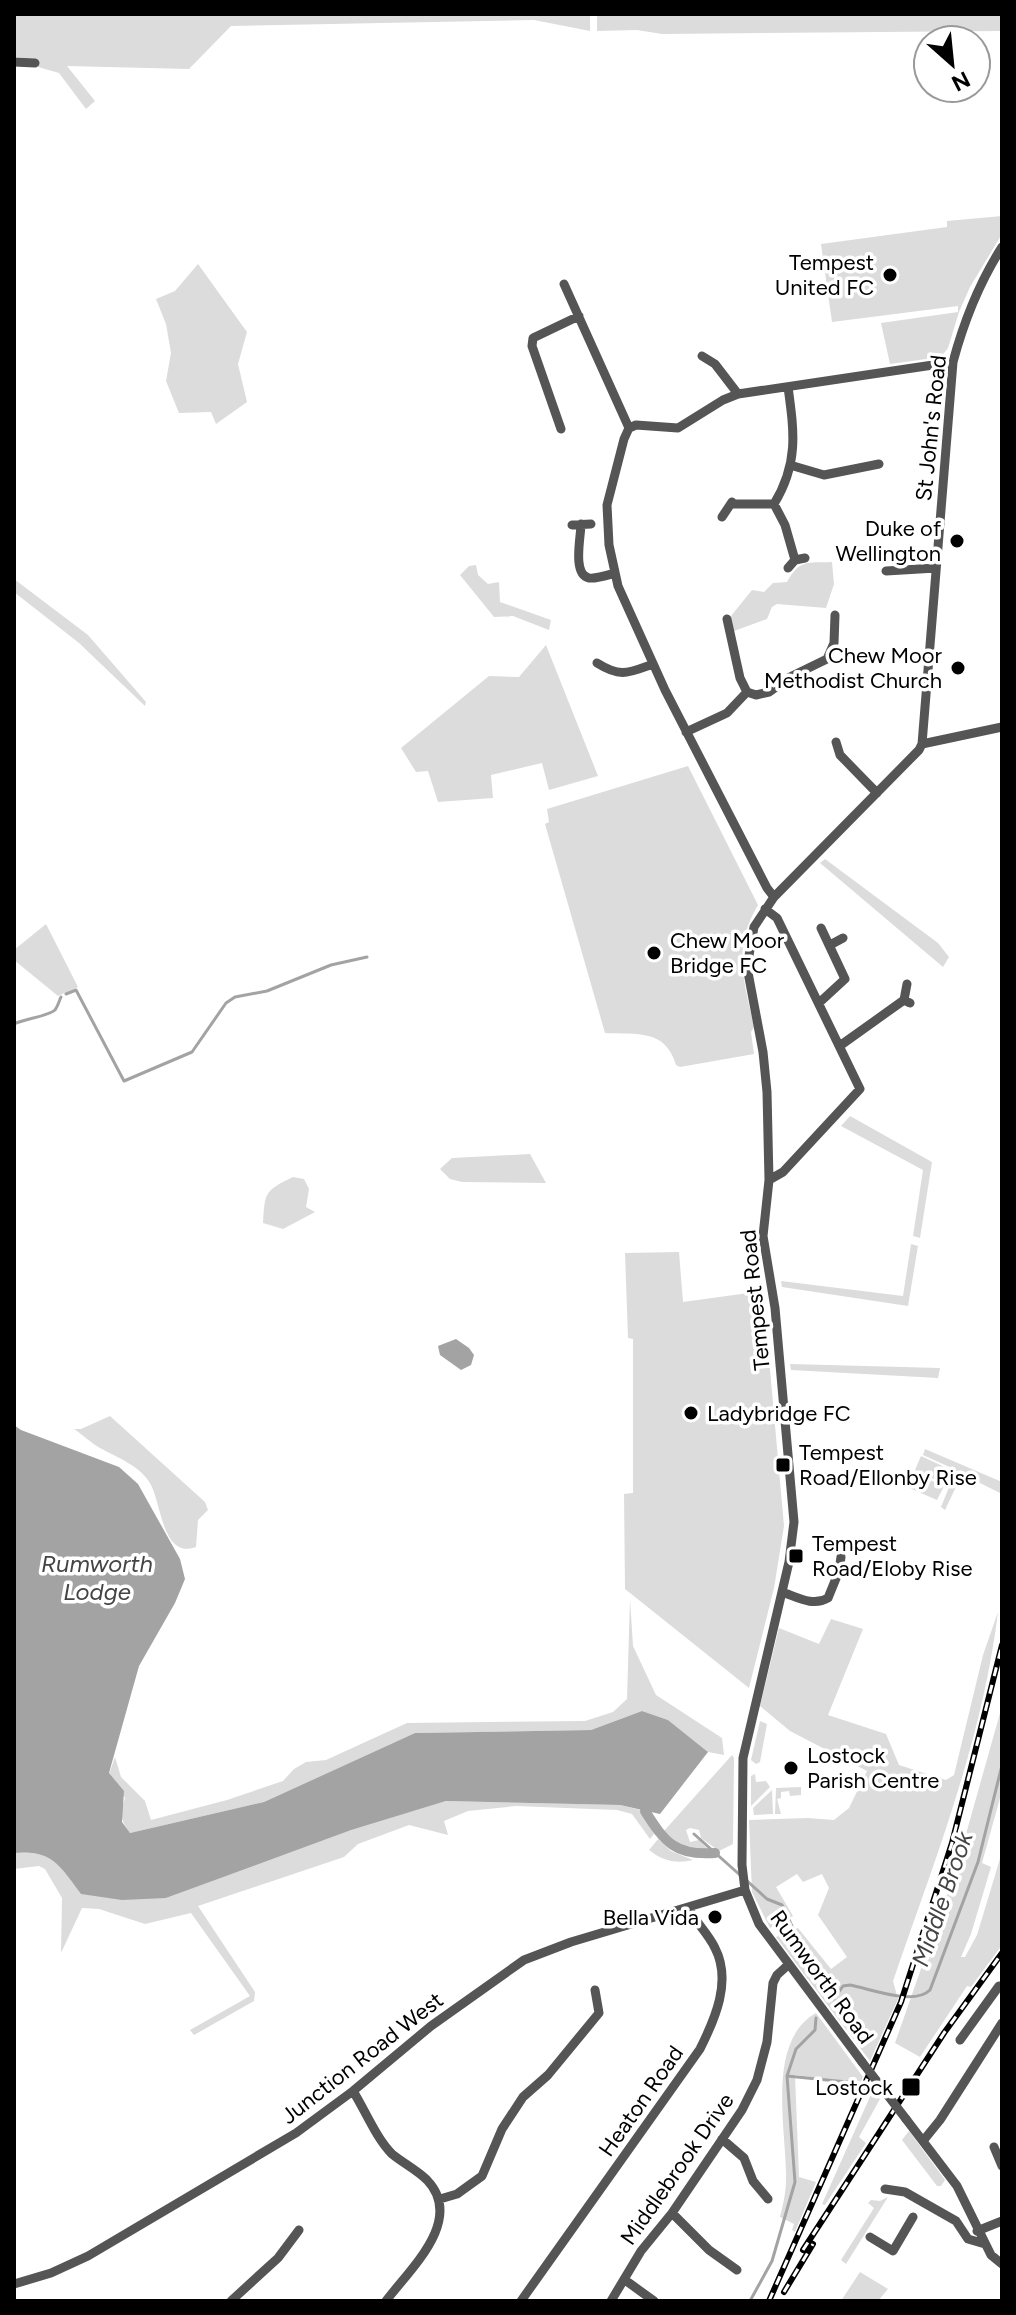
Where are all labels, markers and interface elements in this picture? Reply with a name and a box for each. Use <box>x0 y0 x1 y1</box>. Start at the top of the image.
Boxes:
north arrow <box>912 24 992 104</box>
text: N <box>947 65 975 97</box>
place label: Tempest United FC <box>775 249 874 301</box>
marker: Tempest United FC <box>881 266 899 284</box>
street label: St John's Road <box>910 354 952 502</box>
place label: Duke of Wellington <box>835 515 942 567</box>
marker: Duke of Wellington <box>948 532 966 550</box>
place label: Chew Moor Methodist Church <box>764 642 943 694</box>
marker: Chew Moor Methodist Church <box>949 659 967 677</box>
place label: Chew Moor Bridge FC <box>670 927 785 979</box>
marker: Chew Moor Bridge FC <box>645 944 663 962</box>
street label: Tempest Road <box>734 1228 776 1372</box>
place label: Ladybridge FC <box>707 1400 851 1427</box>
marker: Ladybridge FC <box>682 1404 700 1422</box>
place label: Tempest Road/Ellonby Rise <box>799 1439 977 1491</box>
marker: Tempest Road/Ellonby Rise <box>774 1456 792 1474</box>
place label: Tempest Road/Eloby Rise <box>812 1530 973 1582</box>
marker: Tempest Road/Eloby Rise <box>787 1547 805 1565</box>
water label: Rumworth Lodge <box>41 1549 153 1606</box>
place label: Lostock Parish Centre <box>807 1742 939 1794</box>
marker: Lostock Parish Centre <box>782 1759 800 1777</box>
water label: Middle Brook <box>905 1826 979 1970</box>
place label: Bella Vida <box>603 1904 699 1931</box>
street label: Rumworth Road <box>765 1905 879 2049</box>
marker: Bella Vida <box>706 1908 724 1926</box>
street label: Junction Road West <box>275 1986 449 2130</box>
street label: Heaton Road <box>593 2040 689 2162</box>
place label: Lostock <box>815 2074 893 2101</box>
marker: Lostock <box>900 2076 922 2098</box>
street label: Middlebrook Drive <box>615 2088 739 2250</box>

